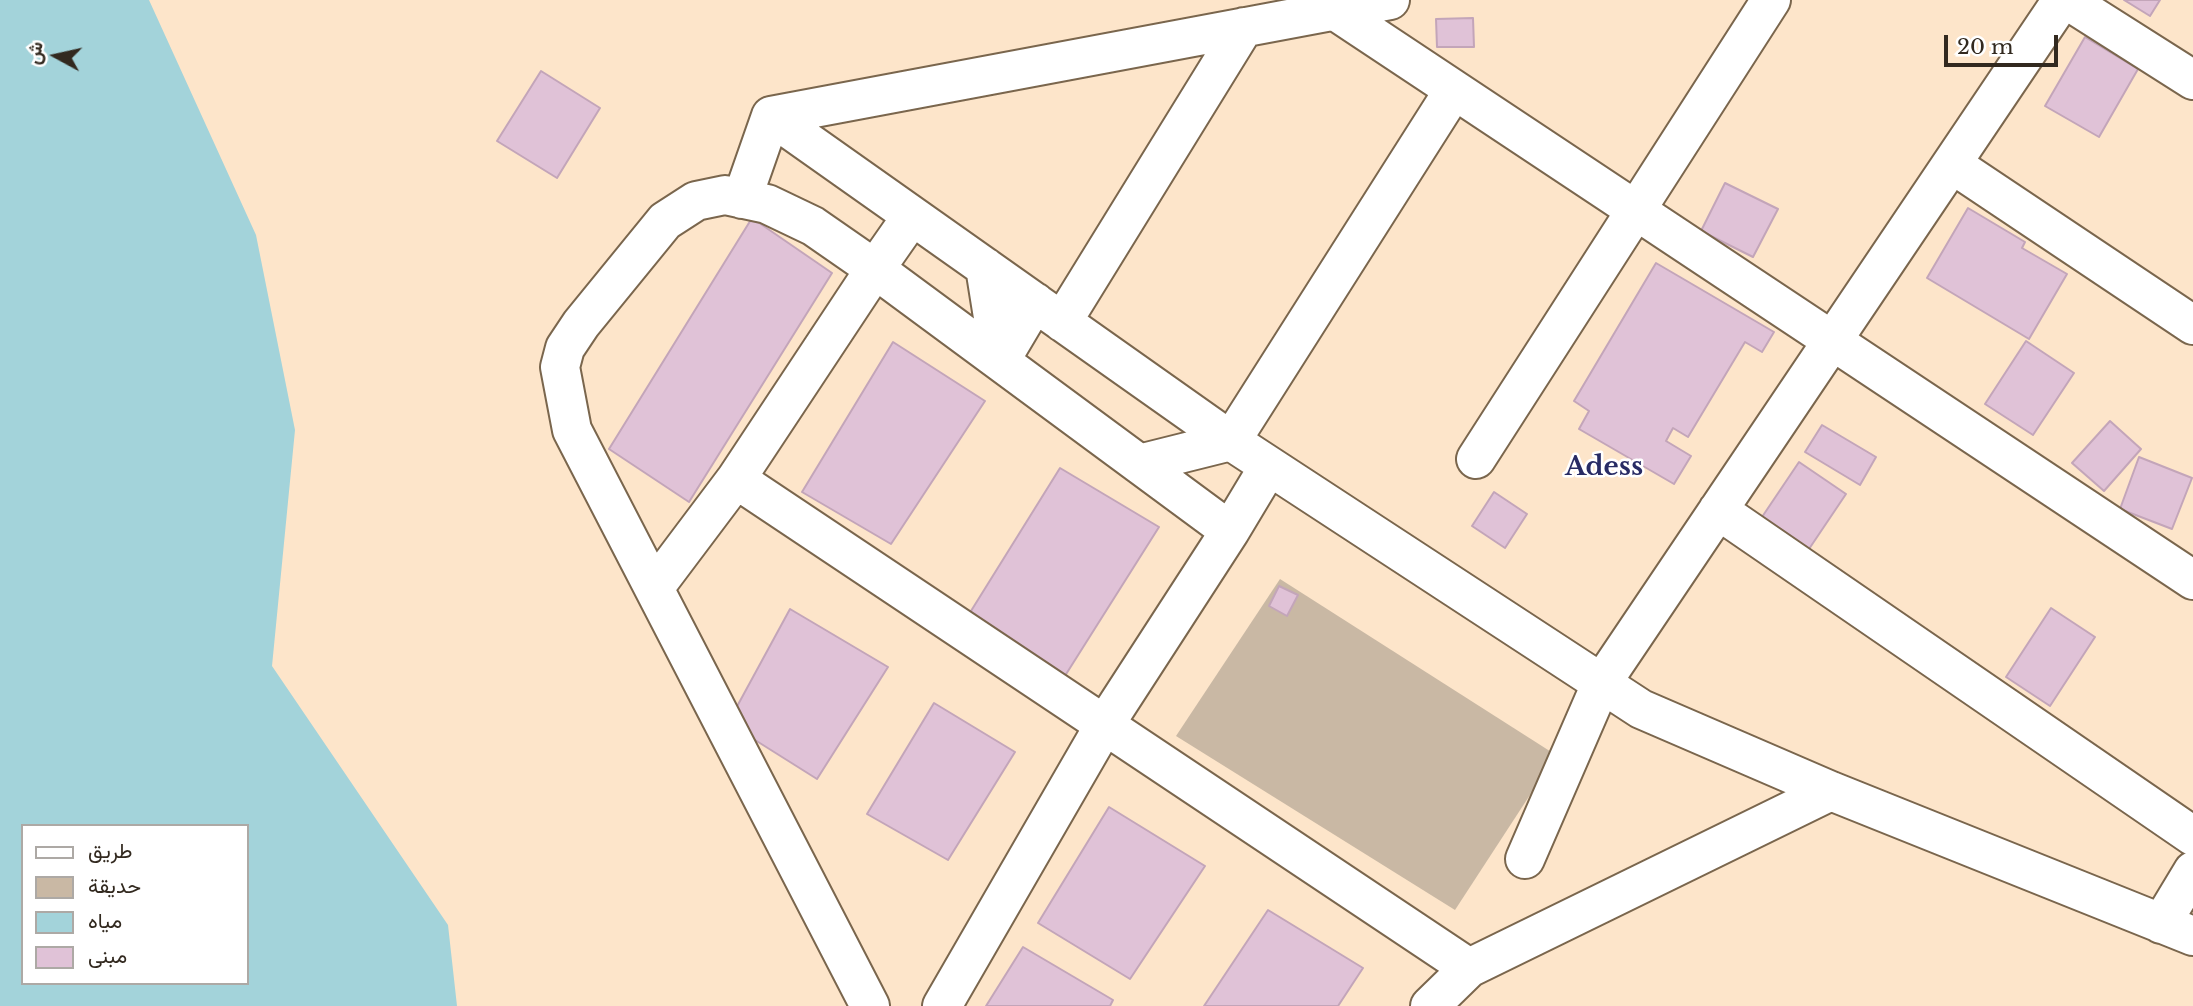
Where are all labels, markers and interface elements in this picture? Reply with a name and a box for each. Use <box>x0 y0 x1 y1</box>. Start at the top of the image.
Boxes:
north arrow <box>21 21 91 91</box>
scale bar <box>1948 21 2062 65</box>
text: 20 m <box>1957 34 2014 60</box>
text: ش <box>22 40 48 66</box>
district label: Adess <box>1565 452 1643 484</box>
legend <box>21 824 248 985</box>
text: طريق <box>88 838 133 864</box>
text: حديقة <box>88 873 141 899</box>
text: مياه <box>88 908 122 934</box>
text: مبنى <box>88 943 127 969</box>

